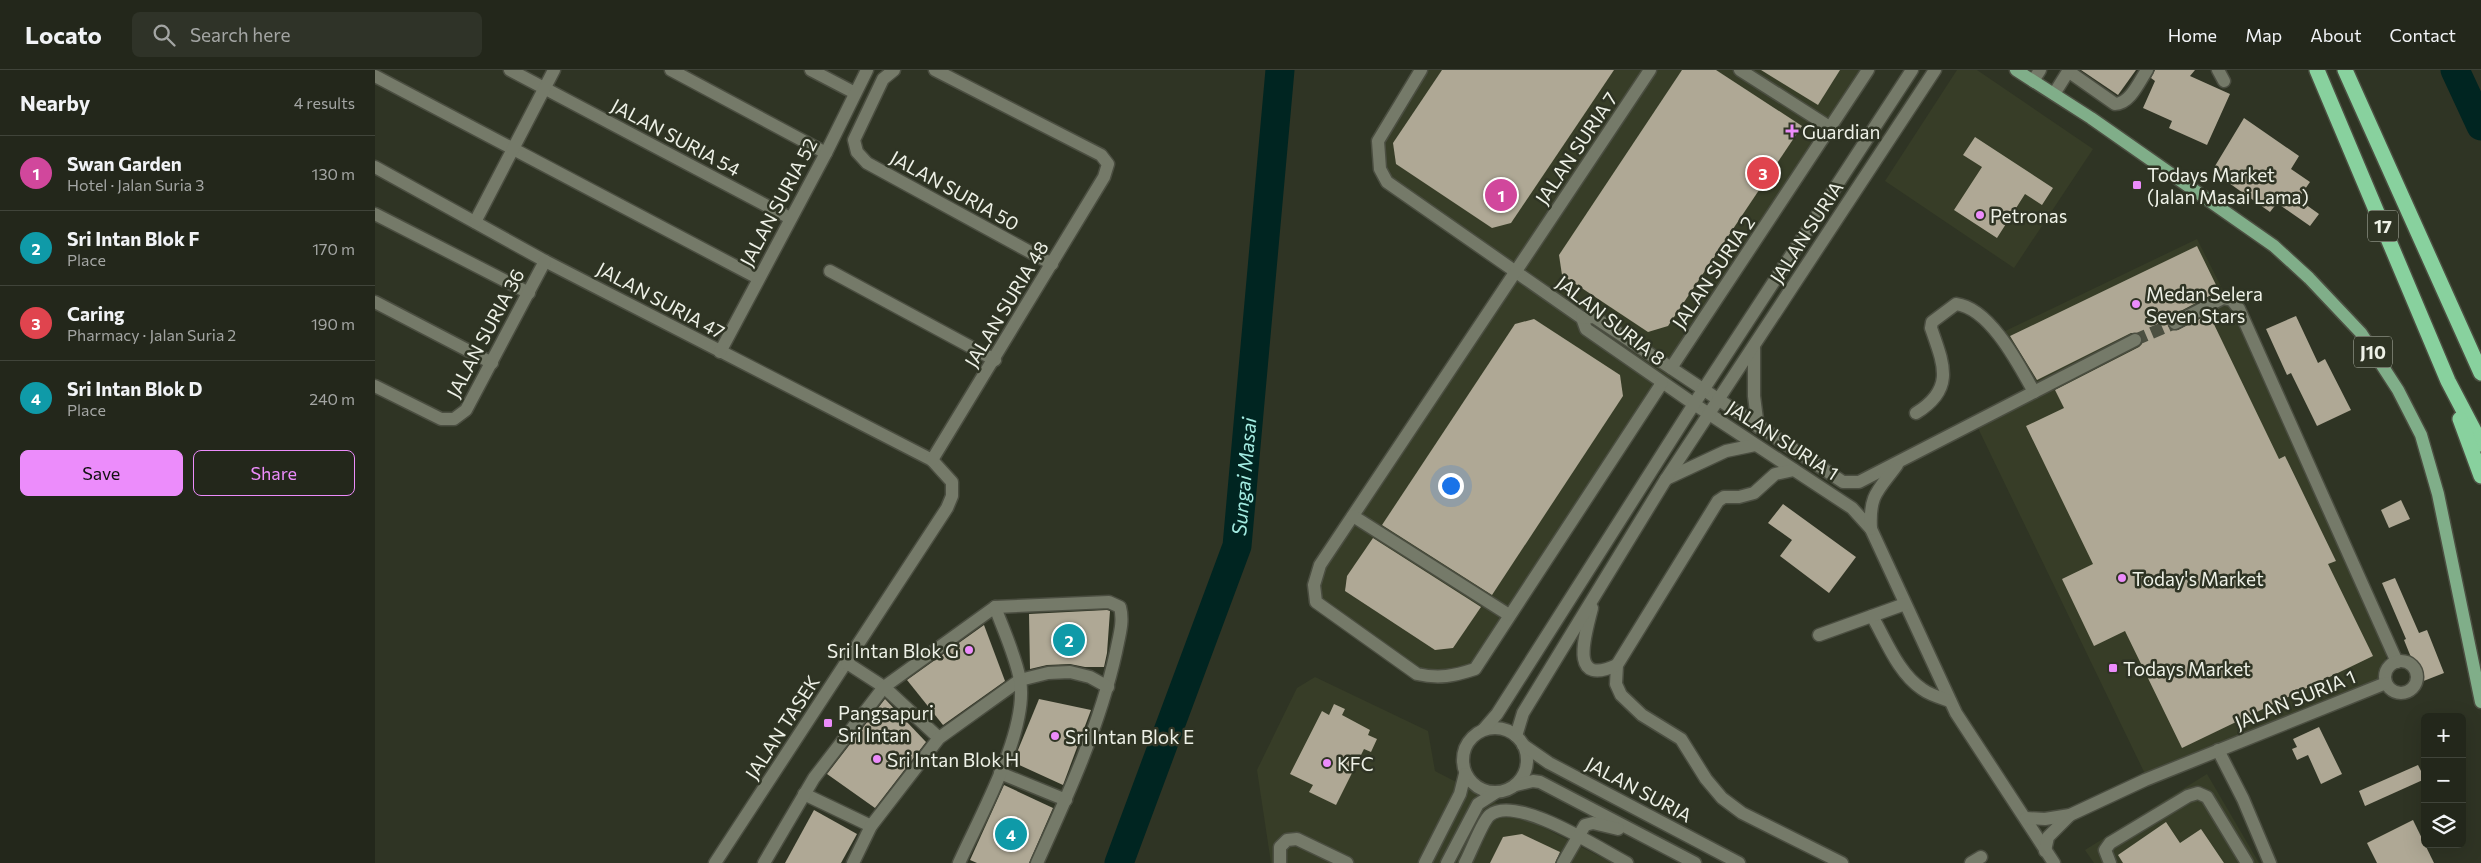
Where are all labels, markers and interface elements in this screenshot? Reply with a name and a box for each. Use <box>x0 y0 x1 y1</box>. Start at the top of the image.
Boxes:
search box <box>132 12 482 57</box>
text: Locato <box>25 20 102 49</box>
icon: search <box>150 21 178 49</box>
text: Search here <box>190 23 290 46</box>
text: Home <box>2168 24 2217 46</box>
text: Map <box>2245 24 2282 46</box>
text: About <box>2310 24 2362 46</box>
text: Contact <box>2390 24 2456 46</box>
street label: JALAN SURIA 7 <box>1530 88 1622 208</box>
text: Nearby <box>20 90 90 115</box>
text: 4 results <box>294 93 355 112</box>
street label: JALAN SURIA 54 <box>608 93 744 181</box>
place label: Guardian <box>1802 120 1880 143</box>
marker: Guardian <box>1786 125 1798 137</box>
street label: JALAN SURIA 52 <box>735 134 821 270</box>
street label: JALAN SURIA 50 <box>887 145 1023 235</box>
text: Swan Garden <box>67 152 182 175</box>
pin: 3 <box>1747 154 1779 192</box>
place label: Todays Market (Jalan Masai Lama) <box>2147 163 2309 208</box>
text: 1 <box>32 164 40 183</box>
text: 130 m <box>312 164 355 183</box>
text: Hotel · Jalan Suria 3 <box>67 175 204 194</box>
pin: 1 <box>1485 176 1517 214</box>
street label: JALAN SURIA <box>1765 177 1847 287</box>
marker: Todays Market (Jalan Masai Lama) <box>2131 179 2143 191</box>
place label: Petronas <box>1990 204 2067 227</box>
marker: Petronas <box>1974 209 1986 221</box>
road number: 17 <box>2368 210 2398 242</box>
street label: JALAN SURIA 2 <box>1667 211 1759 333</box>
text: Sri Intan Blok F <box>67 227 199 250</box>
street label: JALAN SURIA 48 <box>959 237 1053 371</box>
text: 2 <box>31 239 41 258</box>
text: 170 m <box>312 239 355 258</box>
text: Place <box>67 250 106 269</box>
street label: JALAN SURIA 47 <box>593 257 729 343</box>
street label: JALAN SURIA 36 <box>441 265 529 401</box>
street label: JALAN SURIA 8 <box>1552 270 1670 370</box>
place label: Medan Selera Seven Stars <box>2146 282 2263 327</box>
marker: Medan Selera Seven Stars <box>2130 298 2142 310</box>
text: Caring <box>67 302 125 325</box>
text: 3 <box>31 314 41 333</box>
text: 190 m <box>311 314 355 333</box>
text: Pharmacy · Jalan Suria 2 <box>67 325 236 344</box>
road number: J10 <box>2354 336 2392 368</box>
text: Sri Intan Blok D <box>67 377 202 400</box>
text: 4 <box>31 389 41 408</box>
text: 240 m <box>309 389 355 408</box>
street label: JALAN SURIA 1 <box>1723 395 1843 485</box>
text: Place <box>67 400 106 419</box>
water label: Sungai Masai <box>1226 416 1261 537</box>
button: Save <box>20 450 183 496</box>
button: Share <box>193 450 355 496</box>
your location <box>1438 473 1464 499</box>
place label: Today's Market <box>2132 567 2264 590</box>
marker: Today's Market <box>2116 572 2128 584</box>
pin: 2 <box>1053 621 1085 659</box>
place label: Sri Intan Blok G <box>827 639 959 662</box>
marker: Sri Intan Blok G <box>963 644 975 656</box>
place label: Todays Market <box>2123 657 2251 680</box>
marker: Todays Market <box>2107 662 2119 674</box>
street label: JALAN SURIA 1 <box>2231 664 2359 734</box>
street label: JALAN TASEK <box>740 670 824 783</box>
place label: Pangsapuri Sri Intan <box>838 701 934 746</box>
map controls <box>2421 713 2466 848</box>
button: + <box>2421 713 2466 758</box>
marker: Pangsapuri Sri Intan <box>822 717 834 729</box>
place label: Sri Intan Blok E <box>1065 725 1194 748</box>
marker: Sri Intan Blok E <box>1049 730 1061 742</box>
place label: Sri Intan Blok H <box>887 748 1019 771</box>
street label: JALAN SURIA <box>1582 751 1696 827</box>
place label: KFC <box>1337 752 1374 775</box>
marker: Sri Intan Blok H <box>871 753 883 765</box>
marker: KFC <box>1321 757 1333 769</box>
button: − <box>2421 758 2466 803</box>
button: layers <box>2421 803 2466 848</box>
pin: 4 <box>995 815 1027 853</box>

